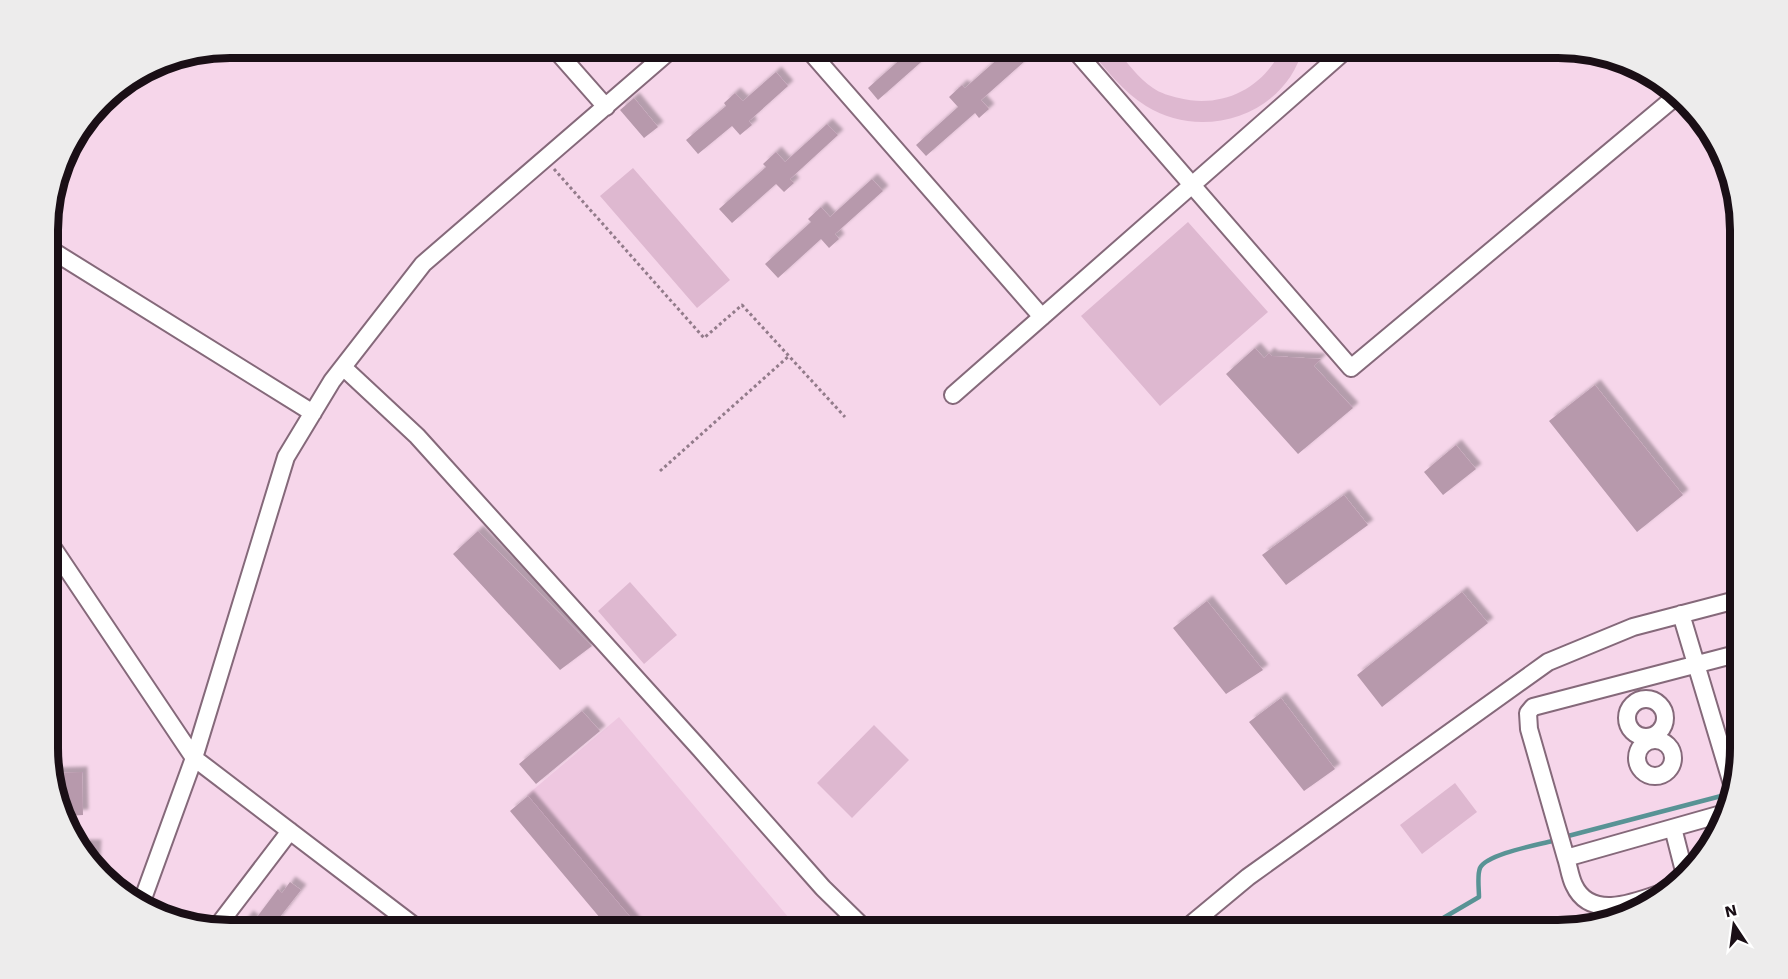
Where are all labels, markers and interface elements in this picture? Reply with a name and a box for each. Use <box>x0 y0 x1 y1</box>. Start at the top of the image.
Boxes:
north arrow <box>1704 895 1764 955</box>
text: N <box>1723 900 1739 921</box>

